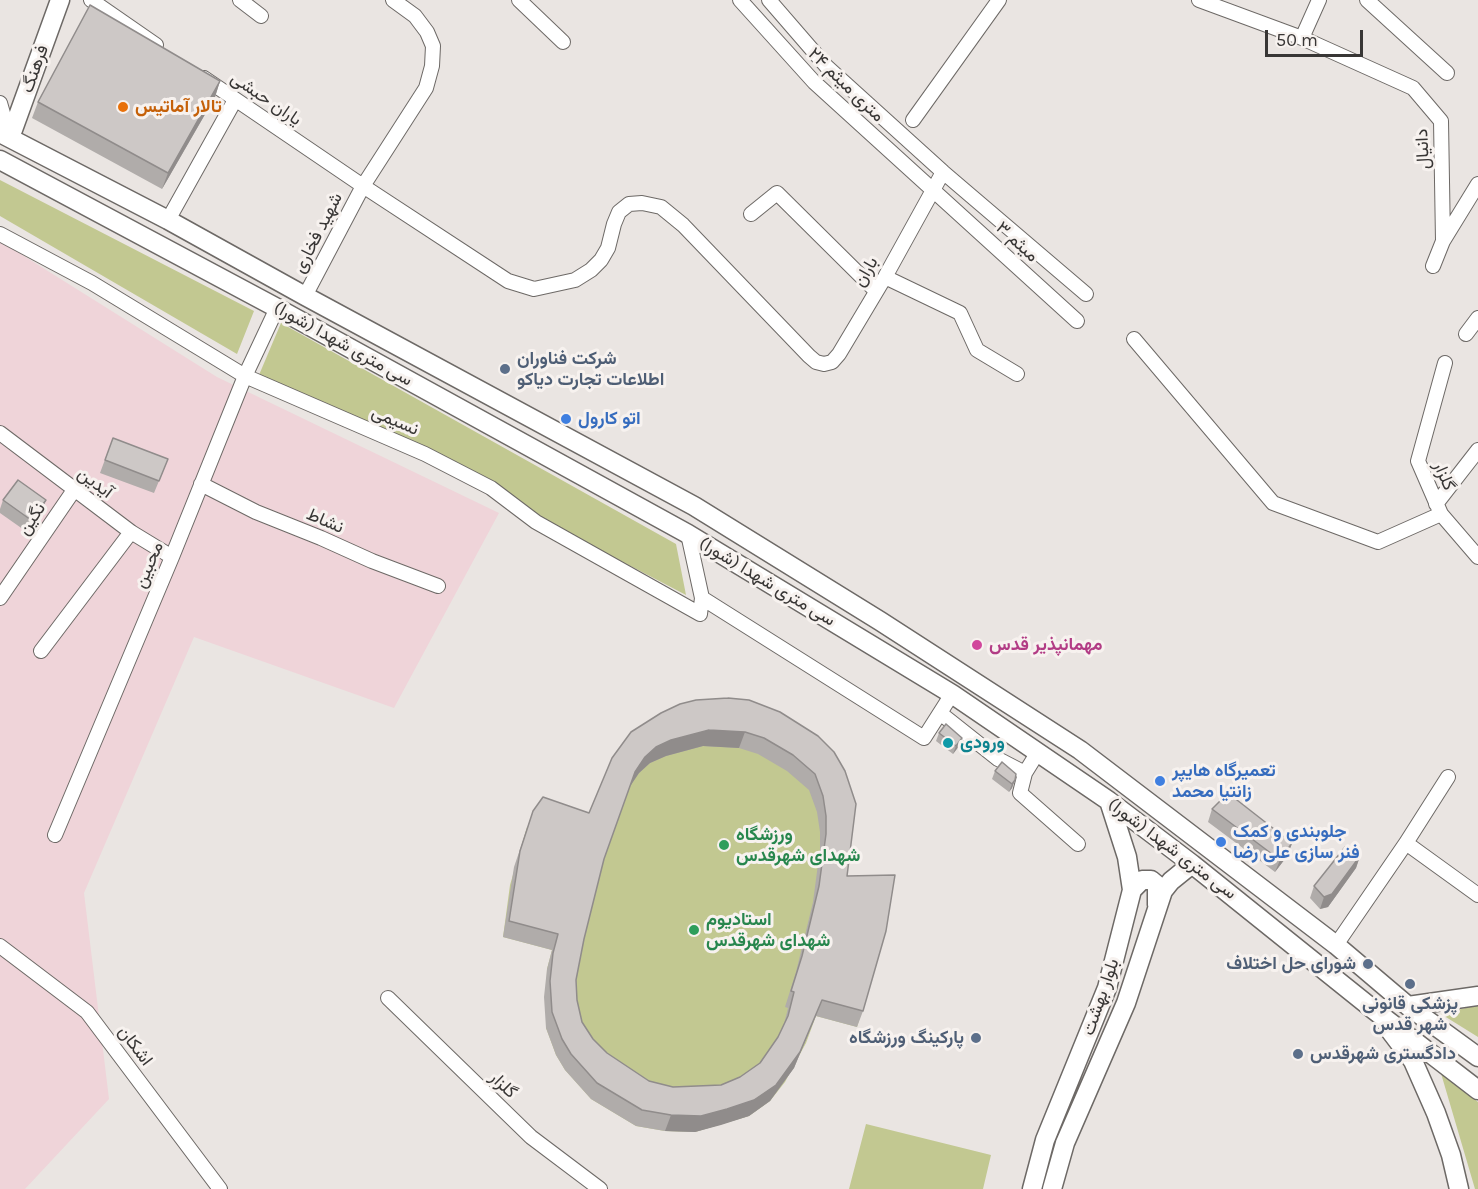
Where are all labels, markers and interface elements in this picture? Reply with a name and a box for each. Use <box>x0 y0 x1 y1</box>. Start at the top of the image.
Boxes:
scale bar <box>1268 18 1366 56</box>
text: 50 m <box>1276 29 1318 51</box>
street label: فرهنگ <box>16 42 54 96</box>
street label: ۲۴ متری میثم <box>803 43 889 127</box>
street label: یاران حبشی <box>226 67 306 131</box>
place label: تالار آماتیس <box>135 96 222 118</box>
marker: تالار آماتیس <box>116 100 130 114</box>
street label: دانیال <box>1411 128 1435 170</box>
street label: شهید فخاری <box>288 189 348 277</box>
street label: میثم ۳ <box>991 217 1043 267</box>
street label: باران <box>849 253 883 291</box>
street label: سی متری شهدا (شورا) <box>270 297 416 391</box>
place label: شرکت فناوران اطلاعات تجارت دیاکو <box>517 348 664 391</box>
marker: شرکت فناوران اطلاعات تجارت دیاکو <box>498 362 512 376</box>
street label: نسیمی <box>368 401 422 441</box>
place label: اتو کارول <box>578 408 641 430</box>
marker: اتو کارول <box>559 412 573 426</box>
street label: گلزار <box>1428 458 1460 494</box>
street label: آیدین <box>73 463 117 503</box>
street label: نگین <box>13 499 51 539</box>
street label: نشاط <box>303 504 347 538</box>
street label: سی متری شهدا (شورا) <box>695 533 839 631</box>
street label: محبین <box>130 539 168 591</box>
place label: مهمانپذیر قدس <box>989 634 1102 656</box>
marker: مهمانپذیر قدس <box>970 638 984 652</box>
place label: ورودی <box>960 732 1005 754</box>
marker: ورودی <box>941 736 955 750</box>
place label: تعمیرگاه هایپر زانتیا محمد <box>1172 760 1276 802</box>
marker: تعمیرگاه هایپر زانتیا محمد <box>1153 774 1167 788</box>
street label: سی متری شهدا (شورا) <box>1103 794 1241 904</box>
place label: جلوبندی و کمک فنر سازی علی رضا <box>1233 821 1360 864</box>
place label: ورزشگاه شهدای شهرقدس <box>736 824 860 866</box>
marker: جلوبندی و کمک فنر سازی علی رضا <box>1214 835 1228 849</box>
marker: ورزشگاه شهدای شهرقدس <box>717 838 731 852</box>
place label: استادیوم شهدای شهرقدس <box>706 909 830 952</box>
marker: استادیوم شهدای شهرقدس <box>687 923 701 937</box>
place label: شورای حل اختلاف <box>1226 953 1356 975</box>
street label: بلوار بهشت <box>1078 956 1124 1038</box>
marker: شورای حل اختلاف <box>1361 957 1375 971</box>
marker: پزشکی قانونی شهر قدس <box>1403 977 1417 991</box>
place label: پزشکی قانونی شهر قدس <box>1362 993 1458 1036</box>
street label: اشکان <box>113 1022 157 1070</box>
place label: پارکینگ ورزشگاه <box>849 1027 964 1049</box>
marker: پارکینگ ورزشگاه <box>969 1031 983 1045</box>
place label: دادگستری شهرقدس <box>1310 1043 1456 1065</box>
marker: دادگستری شهرقدس <box>1291 1047 1305 1061</box>
street label: گلزار <box>485 1067 521 1103</box>

